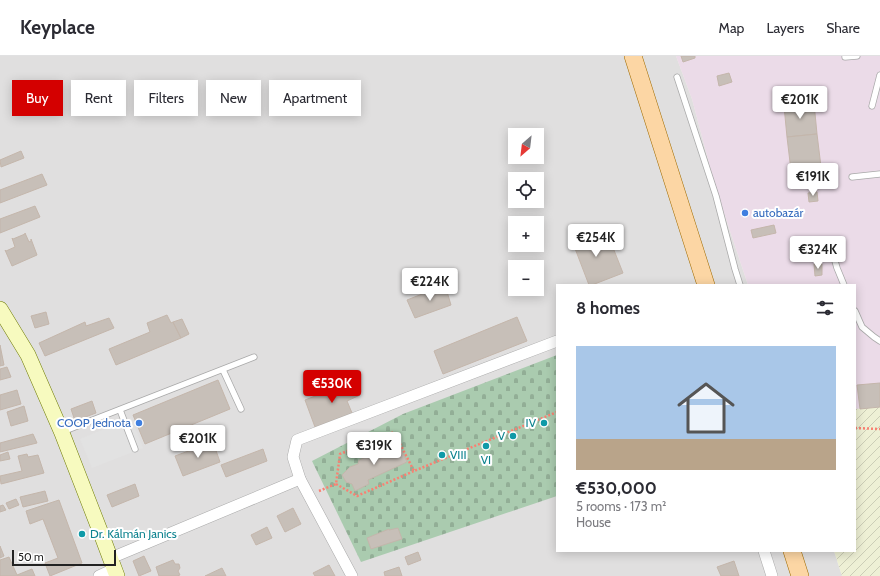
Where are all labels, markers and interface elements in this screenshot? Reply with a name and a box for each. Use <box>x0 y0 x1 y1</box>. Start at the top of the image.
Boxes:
text: Keyplace <box>20 16 95 39</box>
text: Map <box>719 19 744 37</box>
text: Layers <box>766 19 804 37</box>
text: Share <box>826 19 860 37</box>
chip: Buy <box>12 80 63 116</box>
chip: Rent <box>71 80 126 116</box>
chip: Filters <box>134 80 198 116</box>
chip: New <box>206 80 261 116</box>
chip: Apartment <box>269 80 361 116</box>
pin: €201K <box>772 86 828 120</box>
text: €201K <box>781 91 819 107</box>
north arrow <box>508 128 544 164</box>
map controls <box>508 128 544 296</box>
pin: €191K <box>785 163 841 197</box>
text: €191K <box>796 168 830 184</box>
button: locate <box>508 172 544 208</box>
place label: autobazár <box>753 205 803 220</box>
marker: autobazár <box>740 208 750 218</box>
button: + <box>508 216 544 252</box>
pin: €254K <box>568 224 624 258</box>
text: €254K <box>577 229 615 245</box>
pin: €324K <box>790 236 846 270</box>
text: €324K <box>799 241 837 257</box>
button: − <box>508 260 544 296</box>
pin: €224K <box>402 268 458 302</box>
text: €224K <box>411 273 449 289</box>
icon: filters <box>814 297 836 319</box>
text: 8 homes <box>576 298 640 318</box>
pin: €530K <box>304 370 360 404</box>
icon: home <box>670 372 742 444</box>
text: €530K <box>312 375 352 391</box>
place label: COOP Jednota <box>57 415 131 430</box>
place label: IV <box>526 415 537 430</box>
marker: COOP Jednota <box>134 418 144 428</box>
marker: IV <box>539 418 549 428</box>
pin: €201K <box>170 425 226 459</box>
place label: V <box>498 428 506 443</box>
text: €201K <box>179 430 217 446</box>
marker: V <box>508 431 518 441</box>
pin: €319K <box>346 432 402 466</box>
text: €319K <box>356 437 392 453</box>
marker: VI <box>481 441 491 451</box>
place label: VIII <box>450 447 467 462</box>
marker: VIII <box>437 450 447 460</box>
place label: VI <box>481 452 491 467</box>
text: €530,000 <box>576 478 657 498</box>
text: 5 rooms · 173 m² <box>576 498 666 514</box>
text: House <box>576 514 611 530</box>
place label: Dr. Kálmán Janics <box>90 526 177 541</box>
marker: Dr. Kálmán Janics <box>77 529 87 539</box>
scale bar <box>12 548 116 567</box>
text: 50 m <box>18 550 44 564</box>

